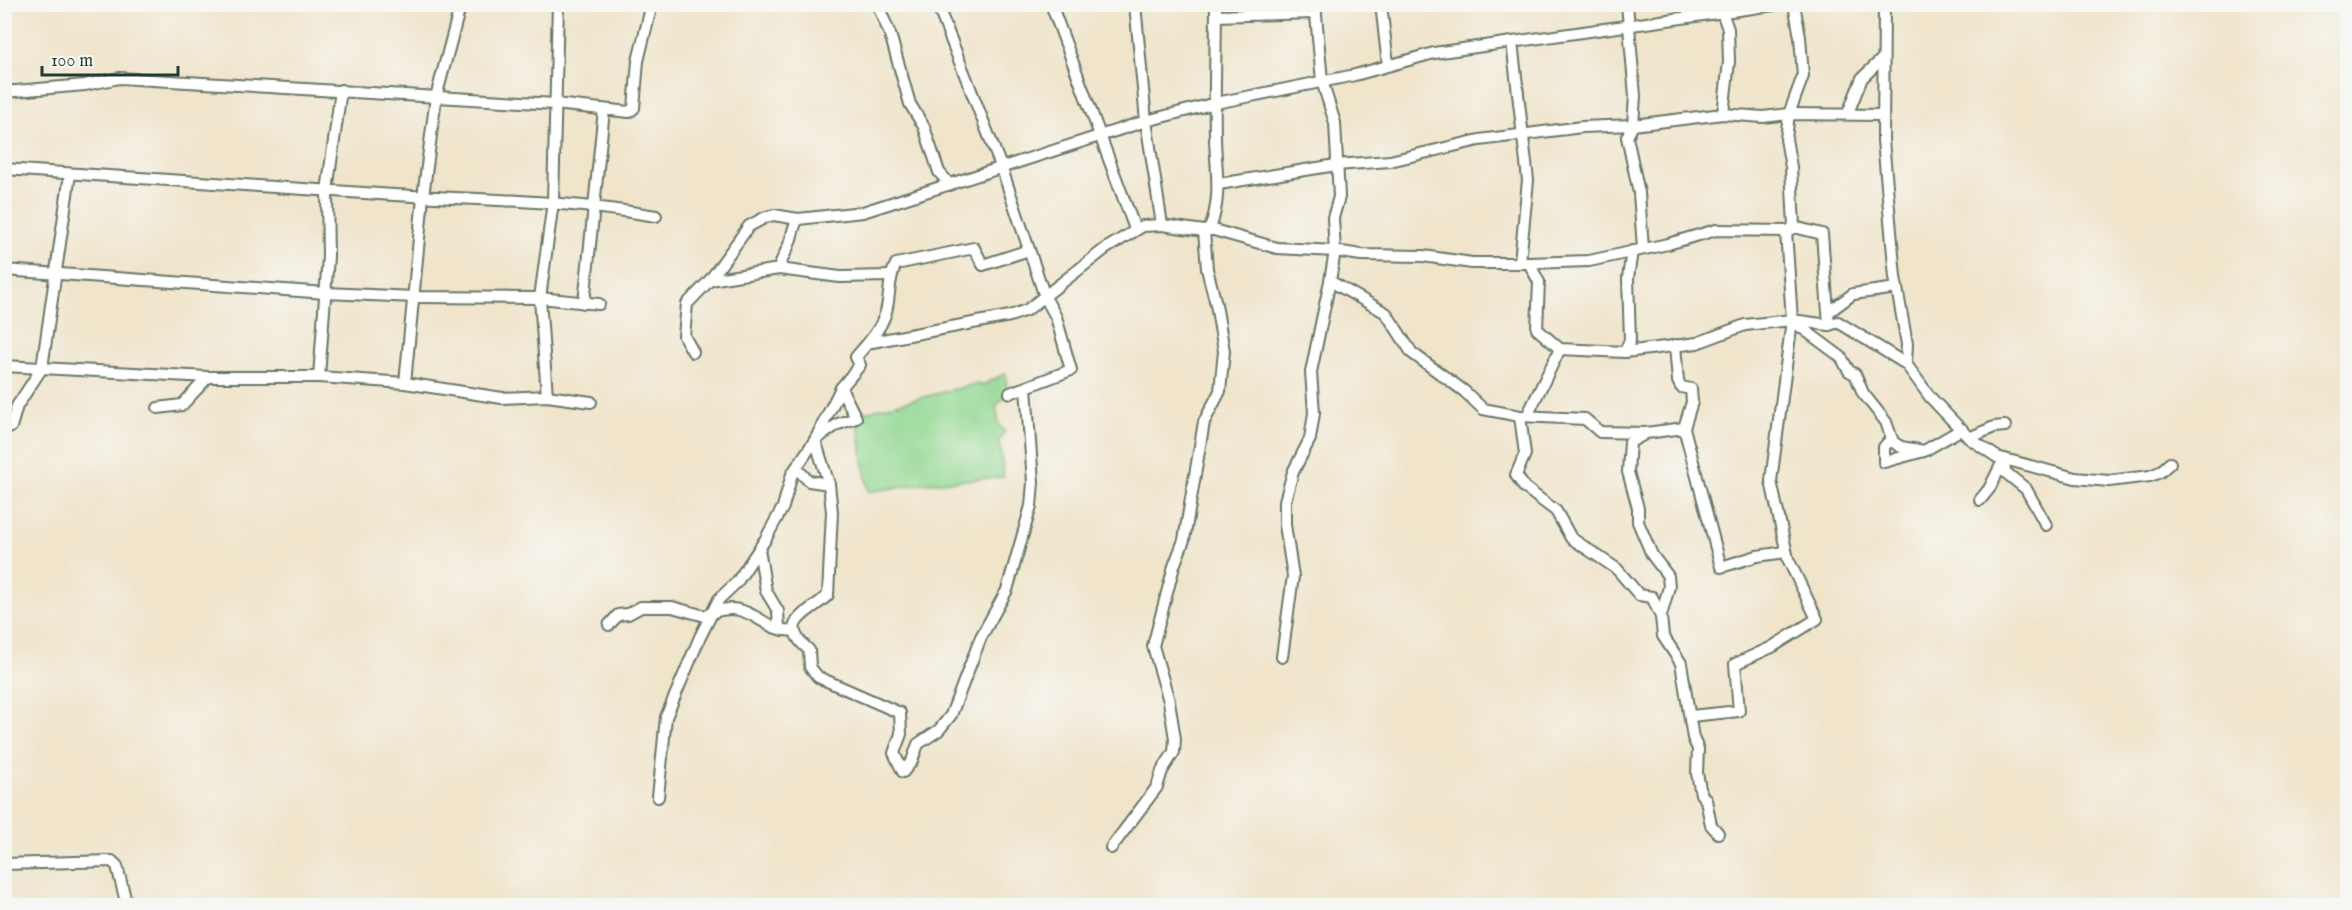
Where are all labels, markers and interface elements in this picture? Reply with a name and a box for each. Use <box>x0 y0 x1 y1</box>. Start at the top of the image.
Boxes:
scale bar <box>42 39 178 77</box>
text: 100 m <box>51 50 93 73</box>

